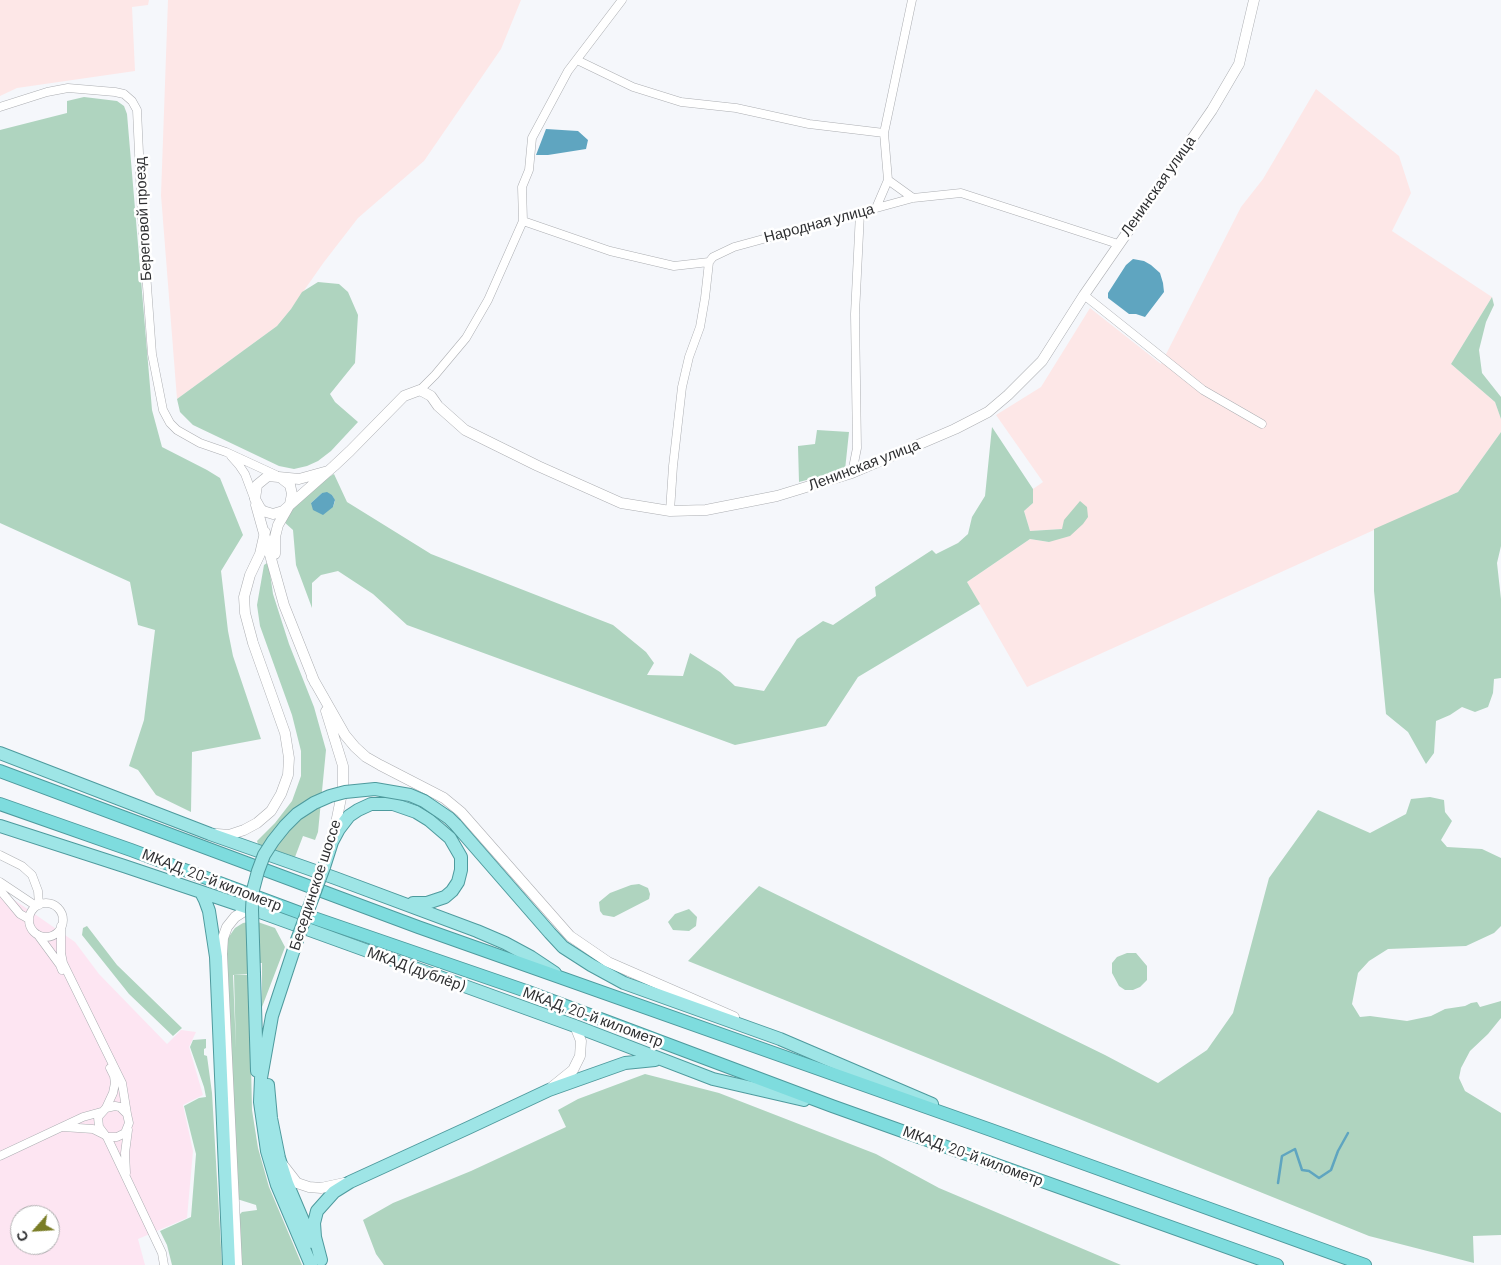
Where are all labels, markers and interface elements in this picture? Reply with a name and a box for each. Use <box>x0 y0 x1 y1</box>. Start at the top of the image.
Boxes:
street label: Ленинская улица <box>1117 132 1199 240</box>
street label: Береговой проезд <box>131 157 155 281</box>
street label: Народная улица <box>762 200 876 246</box>
street label: Ленинская улица <box>806 435 922 495</box>
street label: Бесединское шоссе <box>285 817 345 953</box>
street label: МКАД, 20-й километр <box>140 845 284 915</box>
street label: МКАД (дублёр) <box>365 943 467 995</box>
street label: МКАД, 20-й километр <box>520 983 666 1051</box>
street label: МКАД, 20-й километр <box>900 1122 1046 1190</box>
north arrow <box>10 1205 60 1255</box>
text: С <box>12 1228 32 1245</box>

